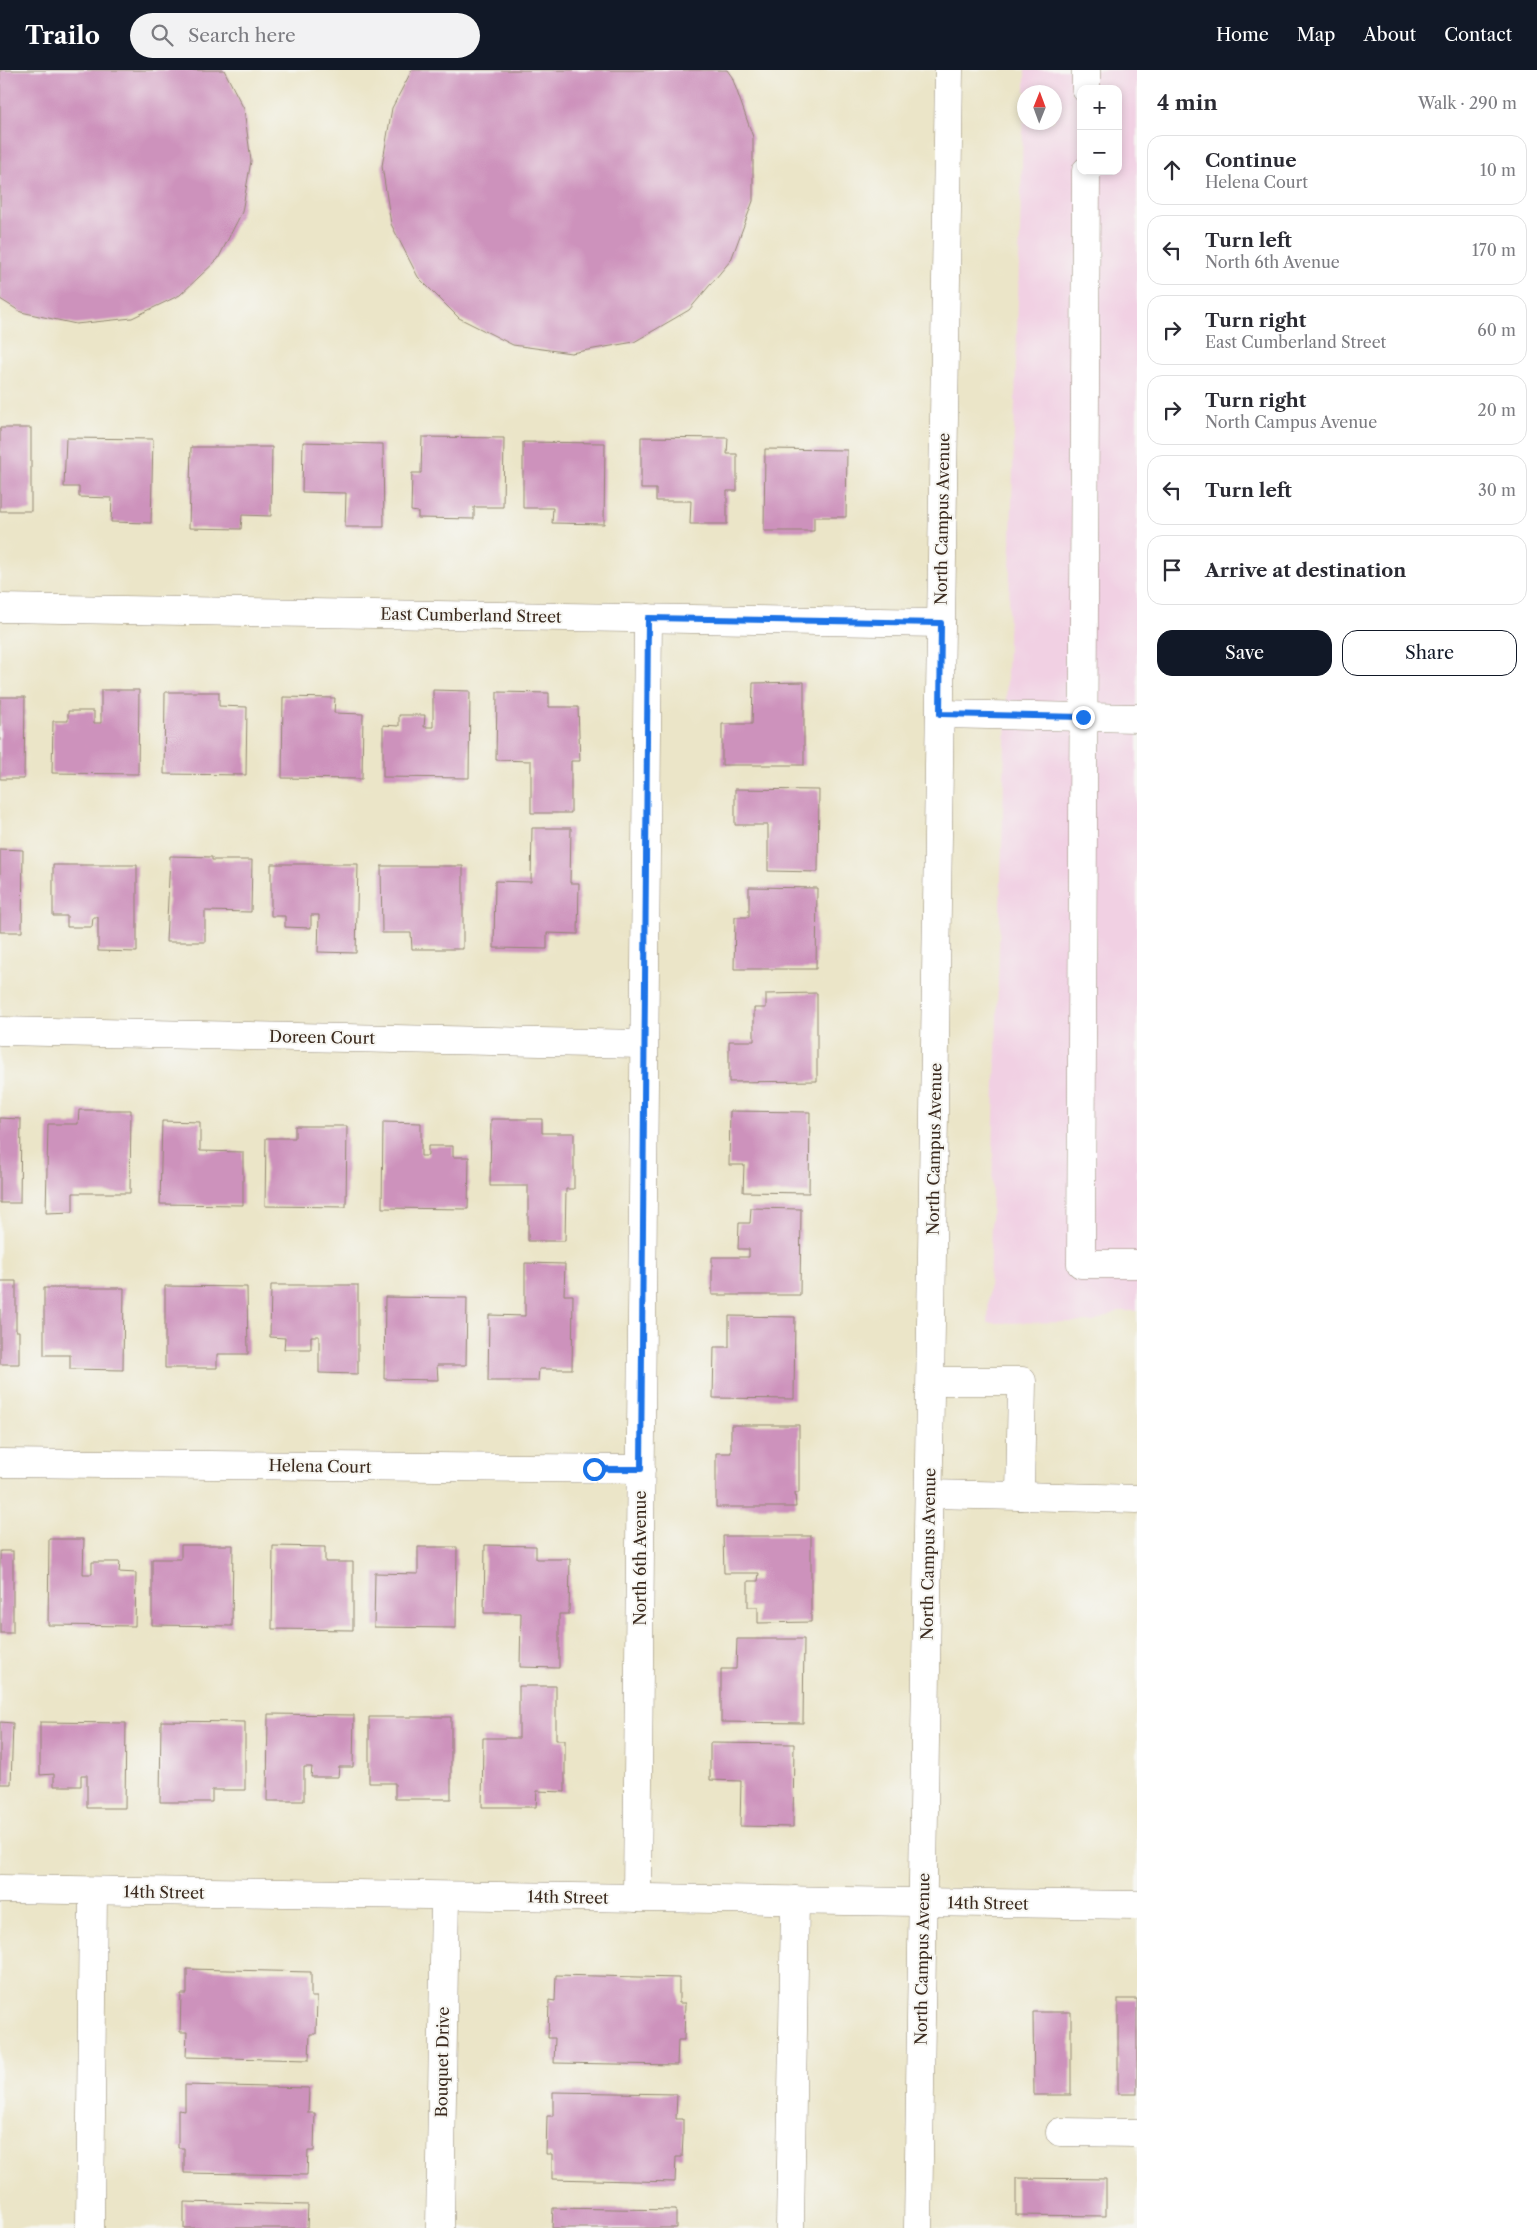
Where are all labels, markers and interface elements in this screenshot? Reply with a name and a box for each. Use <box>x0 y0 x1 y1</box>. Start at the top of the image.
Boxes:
search box <box>130 13 480 58</box>
text: Trailo <box>25 21 100 50</box>
icon: search <box>148 21 176 49</box>
text: Search here <box>188 24 296 47</box>
text: Home <box>1216 24 1269 46</box>
text: Map <box>1297 24 1335 46</box>
text: About <box>1363 24 1416 46</box>
text: Contact <box>1444 24 1512 46</box>
north arrow <box>1017 85 1062 130</box>
map controls <box>1077 85 1122 175</box>
button: + <box>1077 85 1122 130</box>
text: 4 min <box>1157 90 1218 115</box>
text: Walk · 290 m <box>1418 93 1517 113</box>
button: − <box>1077 130 1122 175</box>
text: Continue <box>1205 149 1297 172</box>
icon: ahead <box>1158 156 1186 184</box>
text: 10 m <box>1480 160 1516 180</box>
text: Helena Court <box>1205 172 1308 192</box>
text: Turn left <box>1205 229 1292 252</box>
icon: left <box>1158 236 1186 264</box>
text: 170 m <box>1472 240 1516 260</box>
text: North 6th Avenue <box>1205 252 1340 272</box>
text: Turn right <box>1205 309 1306 332</box>
icon: right <box>1158 316 1186 344</box>
text: 60 m <box>1477 320 1516 340</box>
text: East Cumberland Street <box>1205 332 1386 352</box>
text: Turn right <box>1205 389 1306 412</box>
icon: right <box>1158 396 1186 424</box>
text: 20 m <box>1477 400 1516 420</box>
text: North Campus Avenue <box>1205 412 1377 432</box>
street label: North Campus Avenue <box>930 433 954 605</box>
icon: left <box>1158 476 1186 504</box>
text: Turn left <box>1205 479 1292 502</box>
text: 30 m <box>1478 480 1516 500</box>
icon: arrive <box>1158 556 1186 584</box>
text: Arrive at destination <box>1205 559 1406 582</box>
street label: East Cumberland Street <box>380 603 562 627</box>
button: Save <box>1157 630 1332 676</box>
button: Share <box>1342 630 1517 676</box>
route end <box>1072 706 1095 729</box>
street label: Doreen Court <box>269 1026 375 1048</box>
street label: North Campus Avenue <box>922 1063 946 1235</box>
street label: Helena Court <box>268 1455 372 1477</box>
route start <box>583 1458 606 1481</box>
street label: North Campus Avenue <box>916 1468 940 1640</box>
street label: North 6th Avenue <box>630 1491 650 1625</box>
street label: North Campus Avenue <box>910 1873 934 2045</box>
street label: 14th Street <box>123 1881 205 1903</box>
street label: 14th Street <box>527 1886 609 1908</box>
street label: 14th Street <box>947 1892 1029 1914</box>
street label: Bouquet Drive <box>431 2006 453 2118</box>

